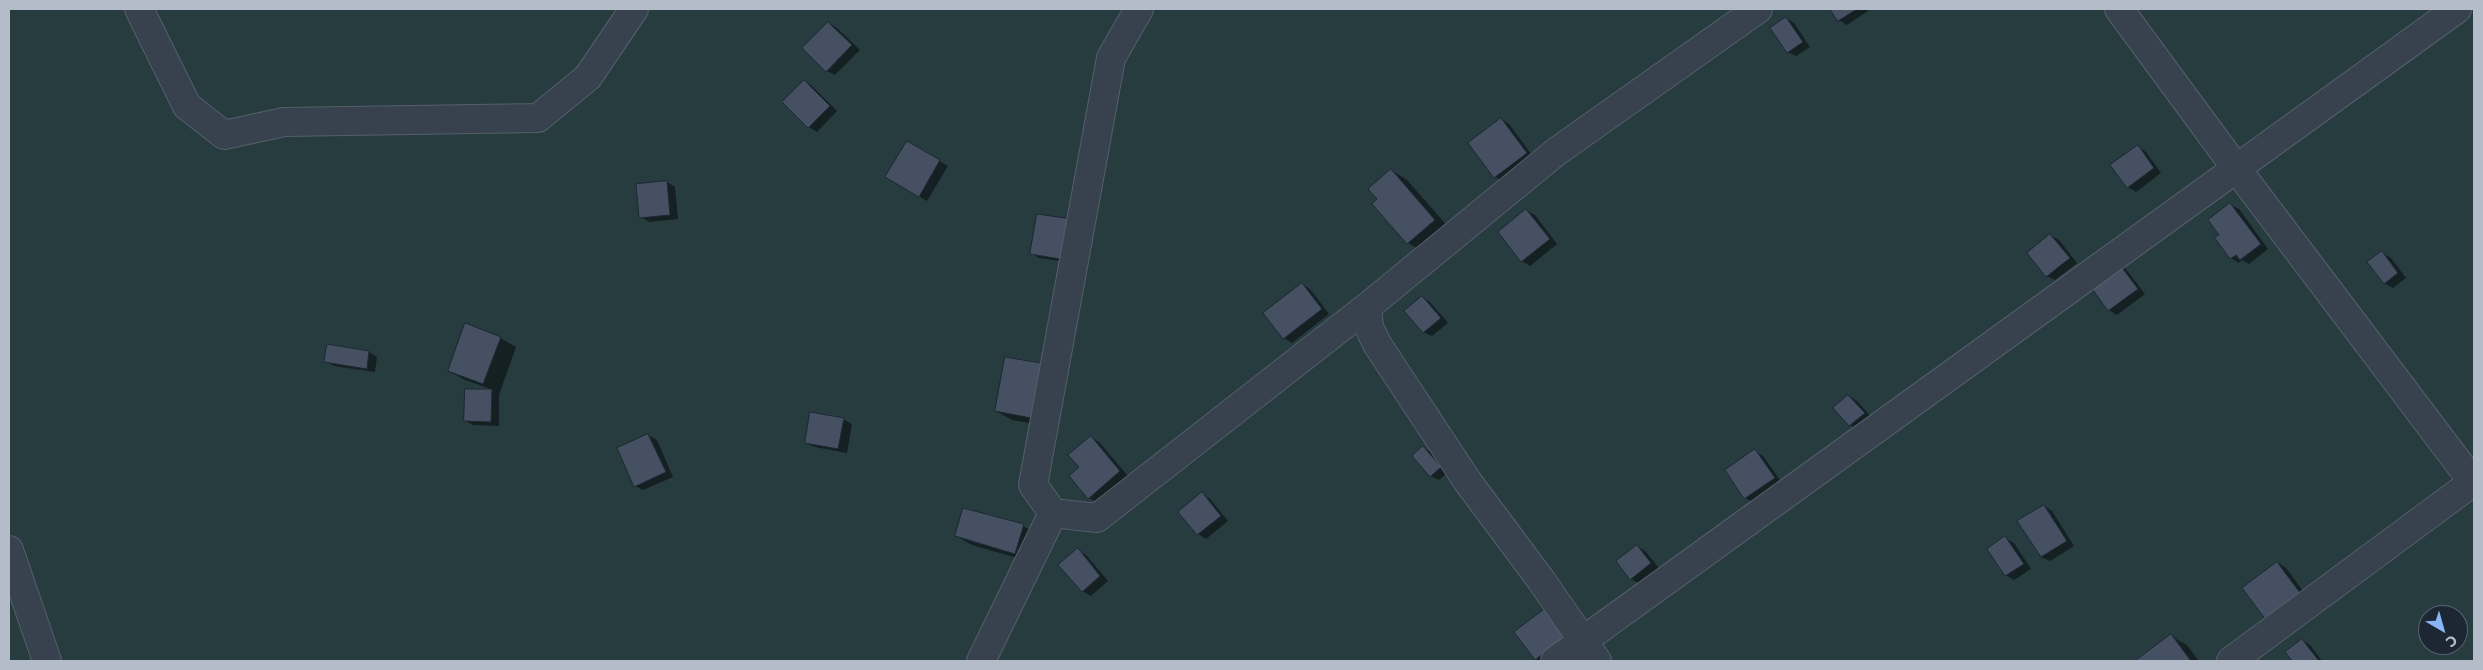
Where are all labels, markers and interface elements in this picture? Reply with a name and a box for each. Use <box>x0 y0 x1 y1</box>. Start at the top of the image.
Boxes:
north arrow <box>2418 605 2468 655</box>
text: С <box>2443 632 2461 651</box>

